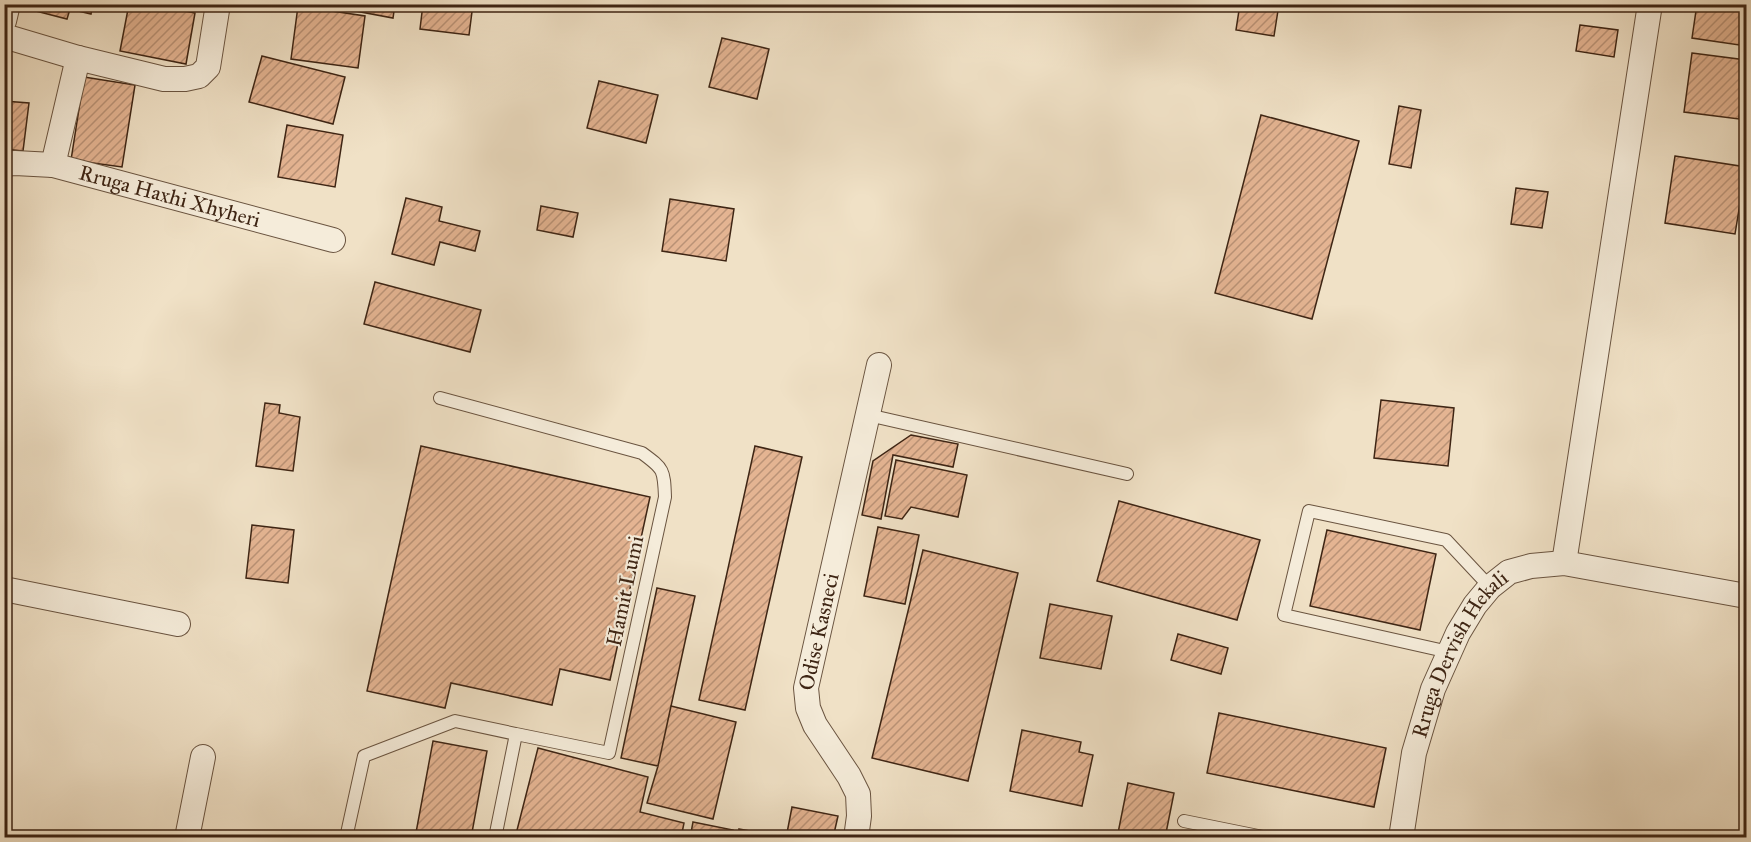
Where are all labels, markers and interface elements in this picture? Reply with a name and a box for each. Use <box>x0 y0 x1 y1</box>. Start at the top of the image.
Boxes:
street label: Rruga Haxhi Xhyheri <box>76 160 264 233</box>
street label: Hamit Lumi <box>601 533 649 649</box>
street label: Rruga Dervish Hekali <box>1406 565 1513 741</box>
street label: Odise Kasneci <box>793 570 845 693</box>

